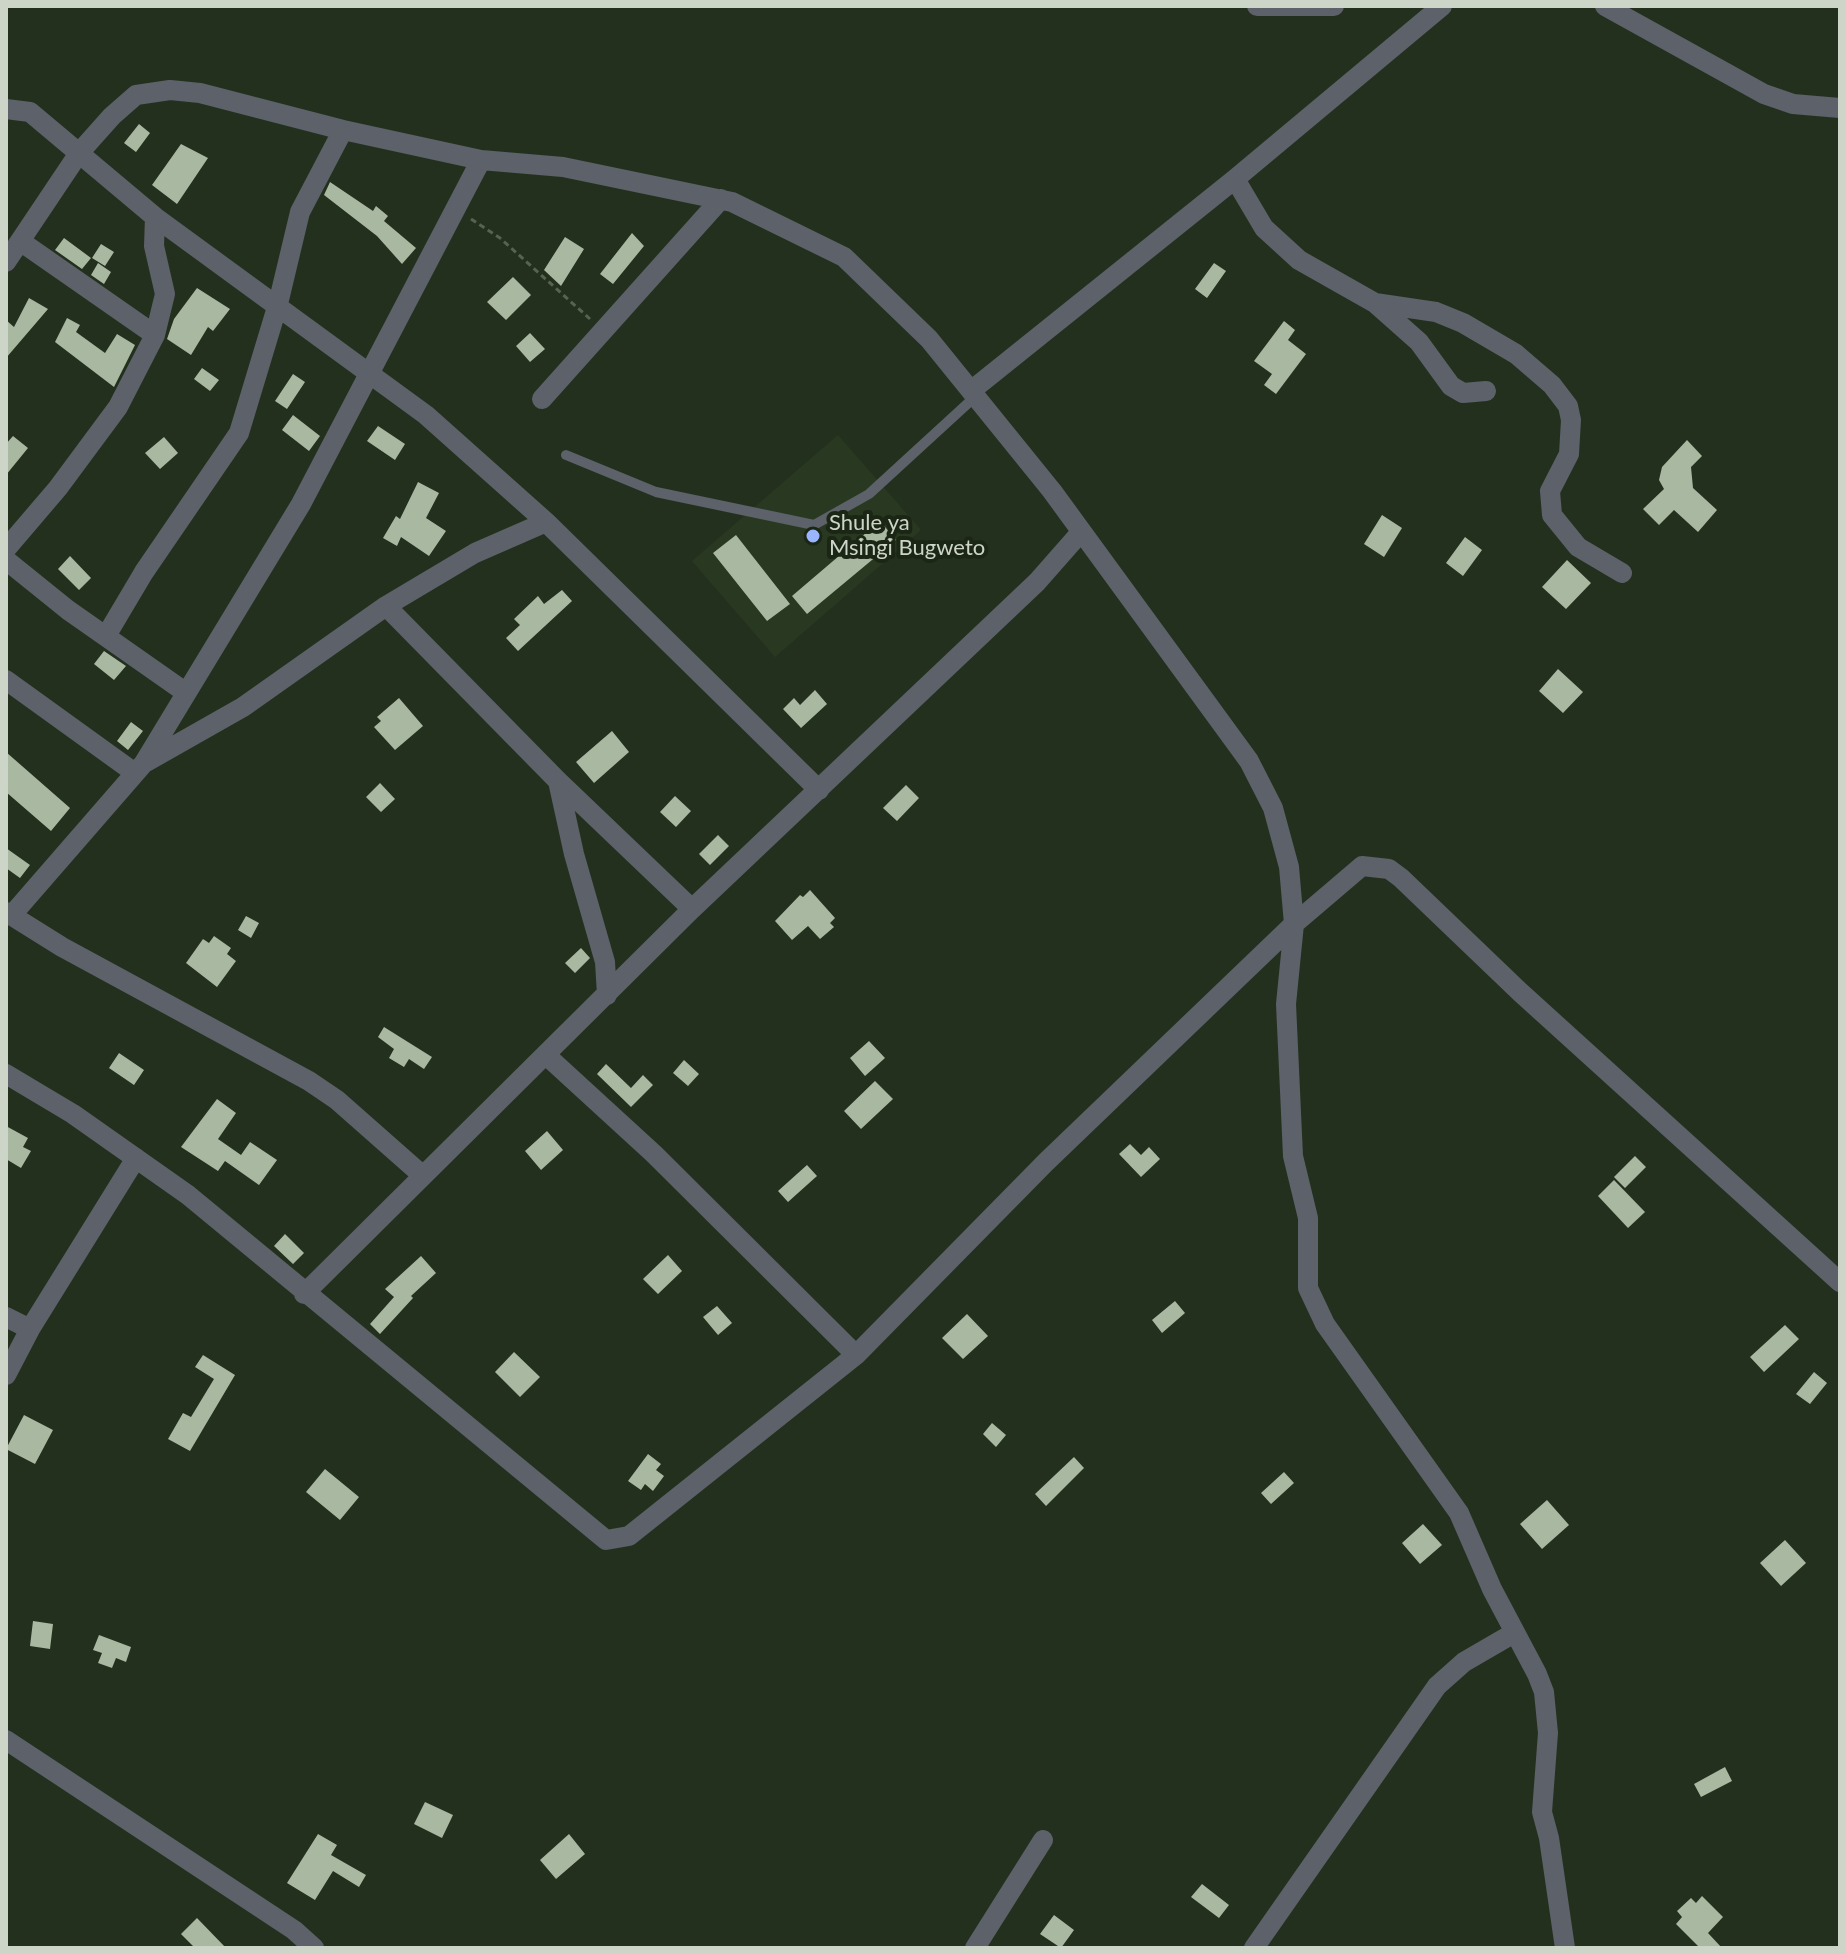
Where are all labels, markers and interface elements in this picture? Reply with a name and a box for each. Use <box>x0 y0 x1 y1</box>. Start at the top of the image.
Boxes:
place label: Shule ya Msingi Bugweto <box>829 510 985 562</box>
marker: Shule ya Msingi Bugweto <box>804 527 822 545</box>

